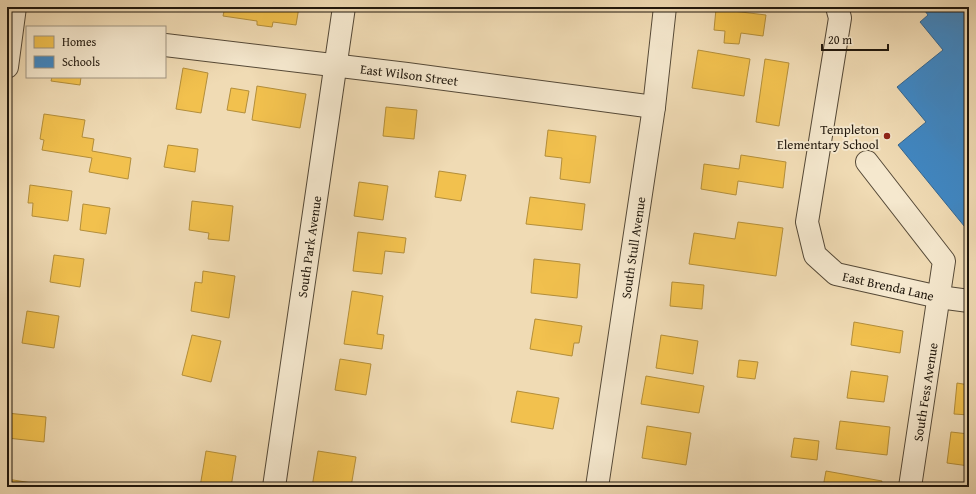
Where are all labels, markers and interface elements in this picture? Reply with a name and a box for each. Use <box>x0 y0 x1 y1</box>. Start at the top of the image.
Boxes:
legend <box>26 26 166 78</box>
scale bar <box>822 26 888 52</box>
text: 20 m <box>828 31 852 48</box>
text: Homes <box>62 33 97 50</box>
text: Schools <box>62 53 100 70</box>
street label: East Wilson Street <box>359 59 460 91</box>
place label: Templeton Elementary School <box>777 120 880 154</box>
marker: Templeton Elementary School <box>882 131 892 141</box>
street label: South Park Avenue <box>293 194 326 299</box>
street label: South Stull Avenue <box>616 195 650 300</box>
street label: East Brenda Lane <box>841 267 936 306</box>
street label: South Fess Avenue <box>908 341 943 443</box>

